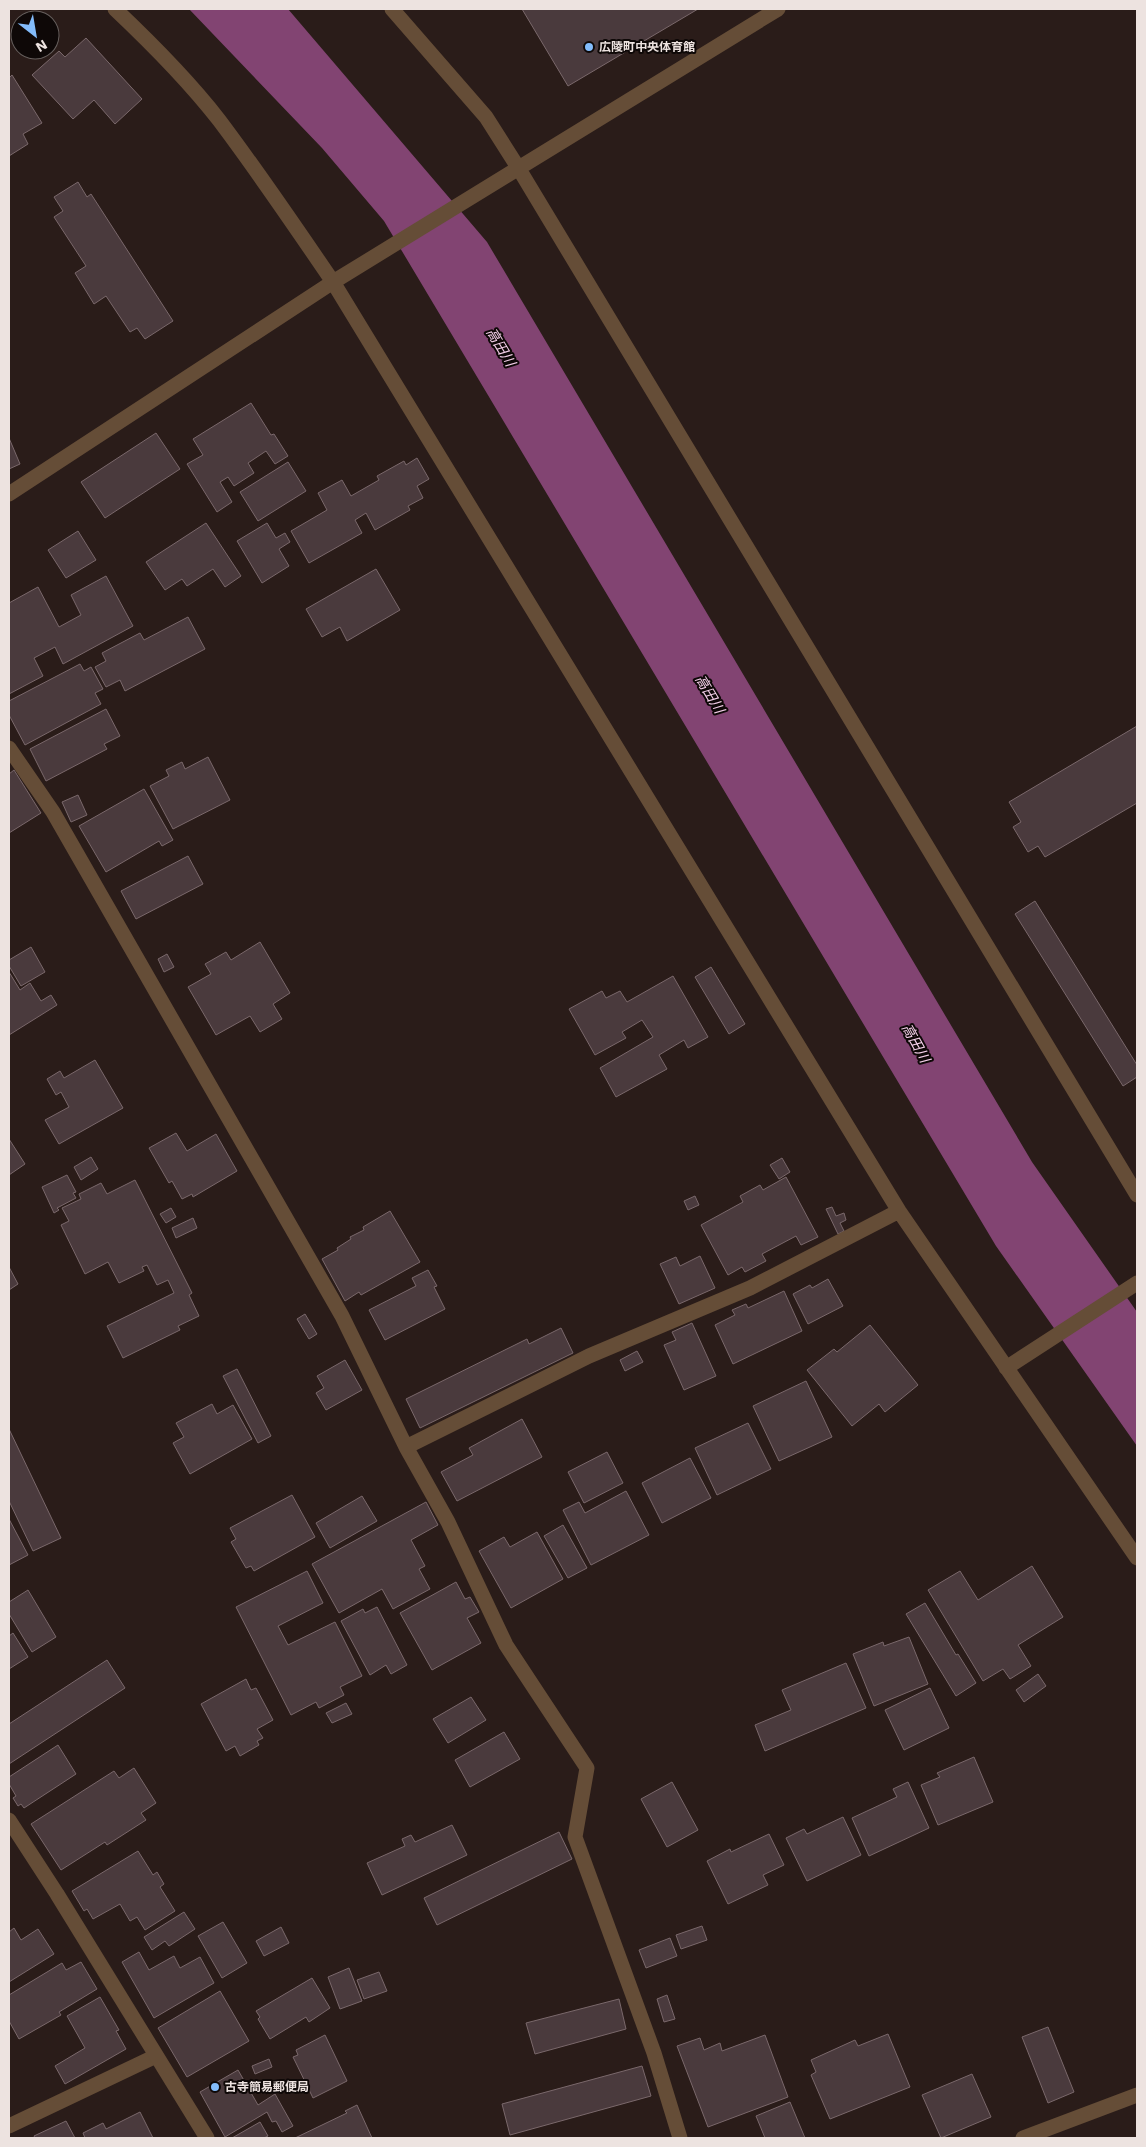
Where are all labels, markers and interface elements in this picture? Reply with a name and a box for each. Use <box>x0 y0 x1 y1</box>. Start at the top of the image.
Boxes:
north arrow <box>10 10 60 60</box>
text: N <box>33 37 50 56</box>
place label: 広陵町中央体育館 <box>599 40 695 54</box>
marker: 広陵町中央体育館 <box>583 41 595 53</box>
water label: 高田川 <box>483 325 520 371</box>
water label: 高田川 <box>692 672 729 718</box>
water label: 高田川 <box>899 1021 934 1067</box>
place label: 古寺簡易郵便局 <box>225 2080 309 2094</box>
marker: 古寺簡易郵便局 <box>209 2081 221 2093</box>

